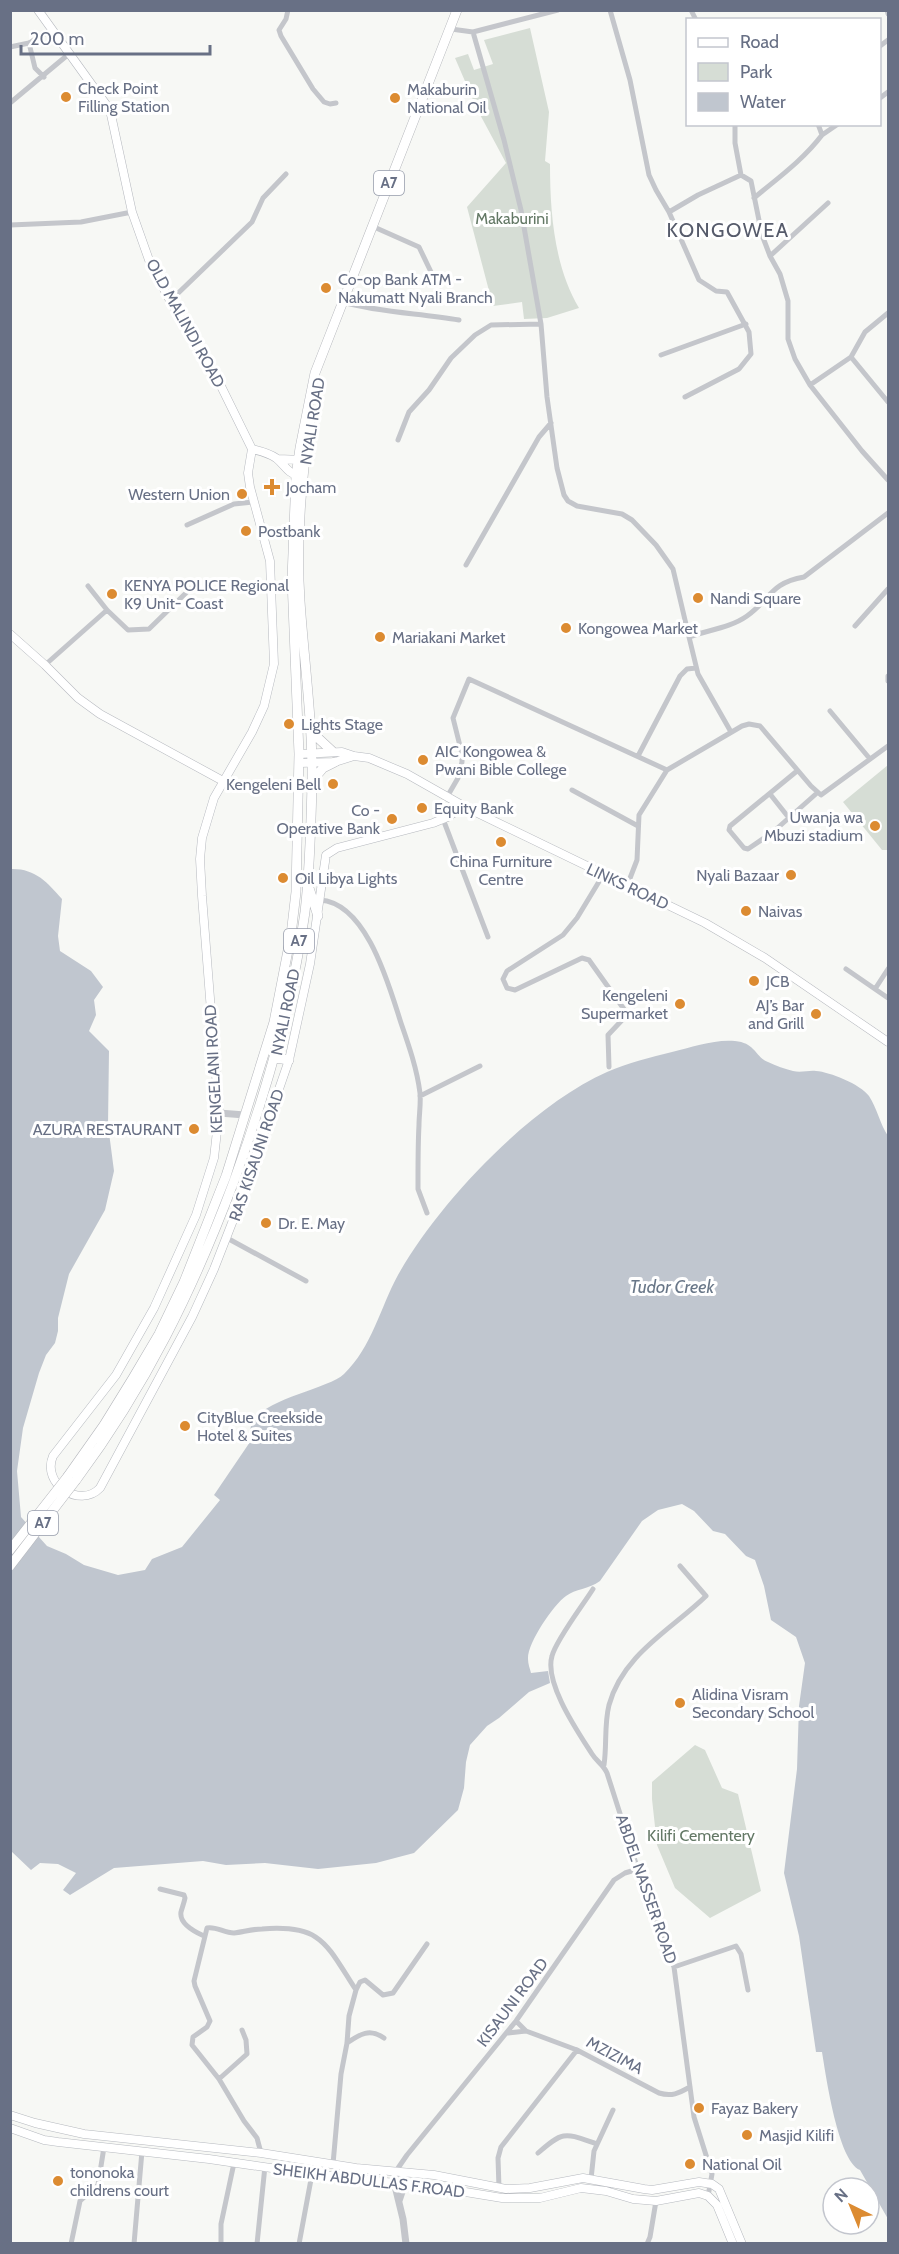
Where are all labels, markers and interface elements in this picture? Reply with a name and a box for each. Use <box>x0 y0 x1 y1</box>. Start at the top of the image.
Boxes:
scale bar <box>21 18 210 56</box>
legend <box>686 18 881 126</box>
text: 200 m <box>30 28 84 50</box>
text: Road <box>740 31 779 53</box>
text: Park <box>740 61 773 83</box>
place label: Check Point Filling Station <box>78 79 170 116</box>
place label: Makaburin National Oil <box>407 80 487 117</box>
marker: Check Point Filling Station <box>59 90 73 104</box>
marker: Makaburin National Oil <box>388 91 402 105</box>
text: Water <box>740 91 786 113</box>
road number: A7 <box>374 171 404 195</box>
park label: Makaburini <box>475 209 549 228</box>
district label: KONGOWEA <box>666 218 790 242</box>
street label: OLD MALINDI ROAD <box>142 256 229 391</box>
place label: Co-op Bank ATM - Nakumatt Nyali Branch <box>338 270 493 307</box>
marker: Co-op Bank ATM - Nakumatt Nyali Branch <box>319 281 333 295</box>
street label: NYALI ROAD <box>296 376 329 466</box>
marker: Jocham <box>263 478 281 496</box>
place label: Jocham <box>285 478 336 497</box>
place label: Western Union <box>128 485 230 504</box>
marker: Western Union <box>235 487 249 501</box>
place label: Postbank <box>258 522 321 541</box>
marker: Postbank <box>239 524 253 538</box>
place label: KENYA POLICE Regional K9 Unit- Coast <box>124 576 289 613</box>
marker: KENYA POLICE Regional K9 Unit- Coast <box>105 587 119 601</box>
place label: Nandi Square <box>710 589 801 608</box>
marker: Nandi Square <box>691 591 705 605</box>
place label: Kongowea Market <box>578 619 699 638</box>
marker: Kongowea Market <box>559 621 573 635</box>
place label: Mariakani Market <box>392 628 506 647</box>
marker: Mariakani Market <box>373 630 387 644</box>
place label: Lights Stage <box>301 715 383 734</box>
marker: Lights Stage <box>282 717 296 731</box>
place label: AIC Kongowea & Pwani Bible College <box>435 742 567 779</box>
marker: AIC Kongowea & Pwani Bible College <box>416 753 430 767</box>
place label: Kengeleni Bell <box>226 775 321 794</box>
marker: Kengeleni Bell <box>326 777 340 791</box>
place label: Equity Bank <box>434 799 515 818</box>
place label: Co - Operative Bank <box>277 801 381 838</box>
marker: Equity Bank <box>415 801 429 815</box>
place label: Uwanja wa Mbuzi stadium <box>764 808 863 845</box>
marker: Co - Operative Bank <box>385 812 399 826</box>
marker: Uwanja wa Mbuzi stadium <box>868 819 882 833</box>
marker: China Furniture Centre <box>494 835 508 849</box>
place label: China Furniture Centre <box>450 852 552 889</box>
street label: LINKS ROAD <box>584 859 672 914</box>
place label: Nyali Bazaar <box>696 866 780 885</box>
marker: Nyali Bazaar <box>784 868 798 882</box>
place label: Oil Libya Lights <box>295 869 398 888</box>
marker: Oil Libya Lights <box>276 871 290 885</box>
place label: Naivas <box>758 902 803 921</box>
marker: Naivas <box>739 904 753 918</box>
road number: A7 <box>284 929 314 953</box>
street label: NYALI ROAD <box>267 967 304 1057</box>
place label: JCB <box>765 972 790 991</box>
marker: JCB <box>747 974 761 988</box>
place label: Kengeleni Supermarket <box>581 986 669 1023</box>
place label: AJ’s Bar and Grill <box>748 996 805 1033</box>
marker: Kengeleni Supermarket <box>673 997 687 1011</box>
street label: KENGELANI ROAD <box>201 1004 226 1134</box>
marker: AJ’s Bar and Grill <box>809 1007 823 1021</box>
street label: RAS KISAUNI ROAD <box>225 1087 288 1224</box>
place label: AZURA RESTAURANT <box>33 1120 182 1139</box>
marker: AZURA RESTAURANT <box>187 1122 201 1136</box>
place label: Dr. E. May <box>278 1214 345 1233</box>
marker: Dr. E. May <box>259 1216 273 1230</box>
water label: Tudor Creek <box>630 1276 715 1298</box>
place label: CityBlue Creekside Hotel & Suites <box>197 1408 323 1445</box>
marker: CityBlue Creekside Hotel & Suites <box>178 1419 192 1433</box>
road number: A7 <box>28 1511 58 1535</box>
place label: Alidina Visram Secondary School <box>692 1685 815 1722</box>
marker: Alidina Visram Secondary School <box>673 1696 687 1710</box>
street label: ABDEL NASSER ROAD <box>612 1812 681 1966</box>
park label: Kilifi Cementery <box>647 1826 755 1845</box>
street label: KISAUNI ROAD <box>473 1954 552 2050</box>
street label: MZIZIMA <box>583 2033 646 2078</box>
place label: Fayaz Bakery <box>711 2099 798 2118</box>
marker: Fayaz Bakery <box>692 2101 706 2115</box>
place label: Masjid Kilifi <box>759 2126 834 2145</box>
marker: Masjid Kilifi <box>740 2128 754 2142</box>
place label: National Oil <box>702 2155 782 2174</box>
marker: National Oil <box>683 2157 697 2171</box>
street label: SHEIKH ABDULLAS F.ROAD <box>272 2159 466 2202</box>
place label: tononoka childrens court <box>70 2163 170 2200</box>
marker: tononoka childrens court <box>51 2174 65 2188</box>
north arrow <box>821 2176 881 2236</box>
text: N <box>830 2185 852 2206</box>

